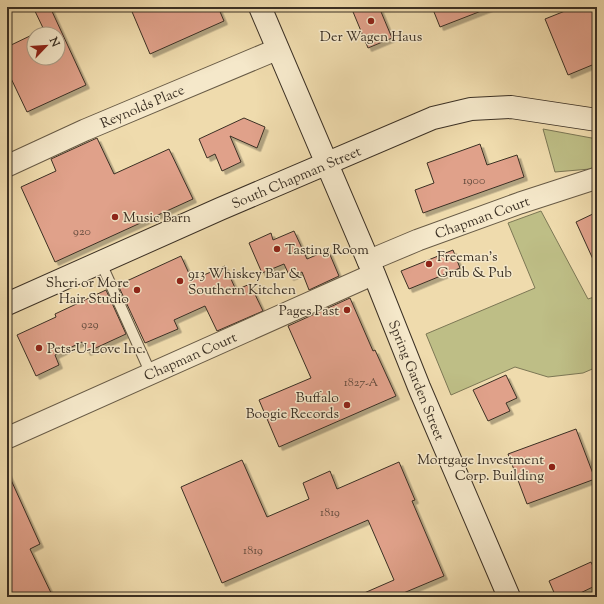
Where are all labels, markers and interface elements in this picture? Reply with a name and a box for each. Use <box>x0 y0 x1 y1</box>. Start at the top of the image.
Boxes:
marker: Der Wagen Haus <box>366 16 376 26</box>
north arrow <box>26 26 66 66</box>
place label: Der Wagen Haus <box>320 28 422 48</box>
text: N <box>45 34 63 50</box>
street label: Reynolds Place <box>98 81 188 135</box>
street label: South Chapman Street <box>229 142 365 215</box>
house number: 1900 <box>463 172 485 190</box>
street label: Chapman Court <box>432 192 533 245</box>
place label: Music Barn <box>123 209 191 229</box>
marker: Music Barn <box>110 212 120 222</box>
house number: 920 <box>73 223 91 241</box>
place label: Tasting Room <box>285 241 369 261</box>
marker: Tasting Room <box>272 244 282 254</box>
place label: Freeman's Grub & Pub <box>437 248 512 284</box>
marker: Freeman's Grub & Pub <box>424 259 434 269</box>
place label: 913 Whiskey Bar & Southern Kitchen <box>188 265 302 301</box>
place label: Sheri or More Hair Studio <box>46 274 129 310</box>
marker: 913 Whiskey Bar & Southern Kitchen <box>175 276 185 286</box>
marker: Sheri or More Hair Studio <box>132 285 142 295</box>
place label: Pages Past <box>279 302 339 322</box>
marker: Pages Past <box>342 305 352 315</box>
house number: 929 <box>81 316 99 334</box>
street label: Spring Garden Street <box>382 318 448 444</box>
street label: Chapman Court <box>141 328 241 387</box>
place label: Pets-U-Love Inc. <box>47 340 146 360</box>
marker: Pets-U-Love Inc. <box>34 343 44 353</box>
house number: 1827-A <box>344 374 379 392</box>
place label: Buffalo Boogie Records <box>246 389 339 425</box>
marker: Buffalo Boogie Records <box>342 400 352 410</box>
place label: Mortgage Investment Corp. Building <box>417 451 544 487</box>
marker: Mortgage Investment Corp. Building <box>547 462 557 472</box>
house number: 1819 <box>320 504 340 522</box>
house number: 1819 <box>243 542 263 560</box>

